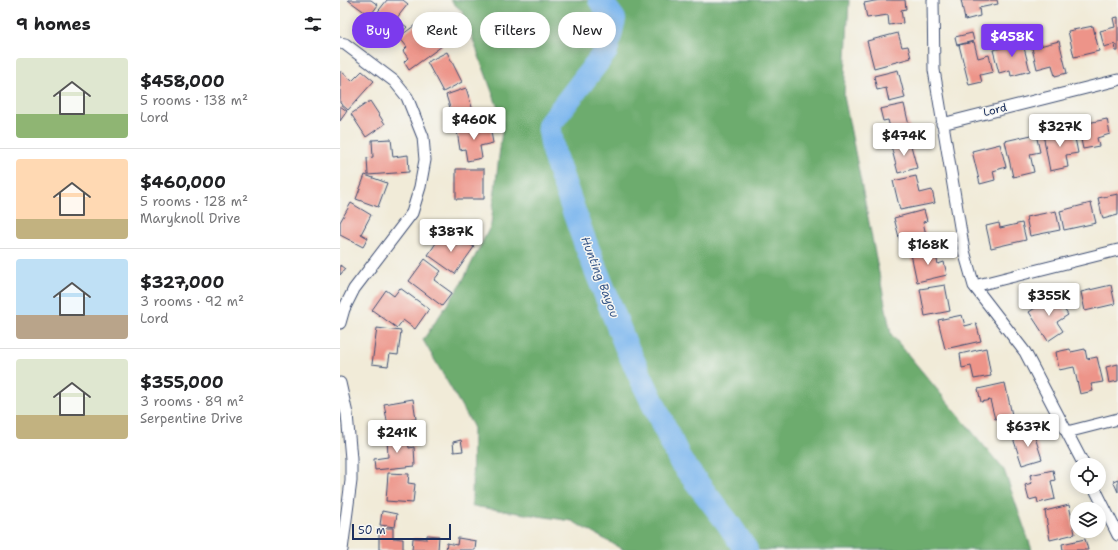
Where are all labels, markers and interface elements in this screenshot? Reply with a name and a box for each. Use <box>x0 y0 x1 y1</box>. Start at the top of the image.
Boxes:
chip: Buy <box>352 12 404 48</box>
chip: Rent <box>412 12 472 48</box>
chip: Filters <box>480 12 550 48</box>
chip: New <box>558 12 616 48</box>
text: 9 homes <box>16 13 91 35</box>
icon: filters <box>302 13 324 35</box>
pin: $458K <box>984 24 1040 58</box>
text: $458K <box>990 28 1034 45</box>
text: $458,000 <box>140 70 225 92</box>
icon: home <box>48 74 96 122</box>
text: 5 rooms · 138 m² <box>140 92 248 109</box>
street label: Lord <box>982 100 1008 120</box>
pin: $460K <box>446 107 502 141</box>
text: Lord <box>140 109 168 126</box>
text: $460K <box>452 111 496 128</box>
pin: $327K <box>1032 114 1088 148</box>
text: $327K <box>1038 118 1082 135</box>
pin: $474K <box>876 123 932 157</box>
text: $474K <box>882 127 926 144</box>
text: $460,000 <box>140 171 226 193</box>
icon: home <box>48 175 96 223</box>
text: 5 rooms · 128 m² <box>140 193 248 210</box>
text: Maryknoll Drive <box>140 210 241 227</box>
pin: $387K <box>423 219 479 253</box>
text: $387K <box>429 223 473 240</box>
pin: $168K <box>900 232 956 266</box>
water label: Hunting Bayou <box>577 234 623 320</box>
text: $168K <box>907 236 949 253</box>
text: $327,000 <box>140 271 224 293</box>
icon: home <box>48 275 96 323</box>
pin: $355K <box>1021 283 1077 317</box>
text: $355K <box>1028 287 1070 304</box>
text: 3 rooms · 92 m² <box>140 293 244 310</box>
text: Lord <box>140 310 168 327</box>
text: $355,000 <box>140 371 224 393</box>
icon: home <box>48 375 96 423</box>
text: 3 rooms · 89 m² <box>140 393 244 410</box>
text: Serpentine Drive <box>140 410 243 427</box>
pin: $637K <box>1000 414 1056 448</box>
text: $637K <box>1006 418 1050 435</box>
pin: $241K <box>369 420 425 454</box>
text: $241K <box>377 424 417 441</box>
map controls <box>1070 458 1106 538</box>
button: locate <box>1070 458 1106 494</box>
button: layers <box>1070 502 1106 538</box>
scale bar <box>352 522 451 541</box>
text: 50 m <box>358 523 386 538</box>

